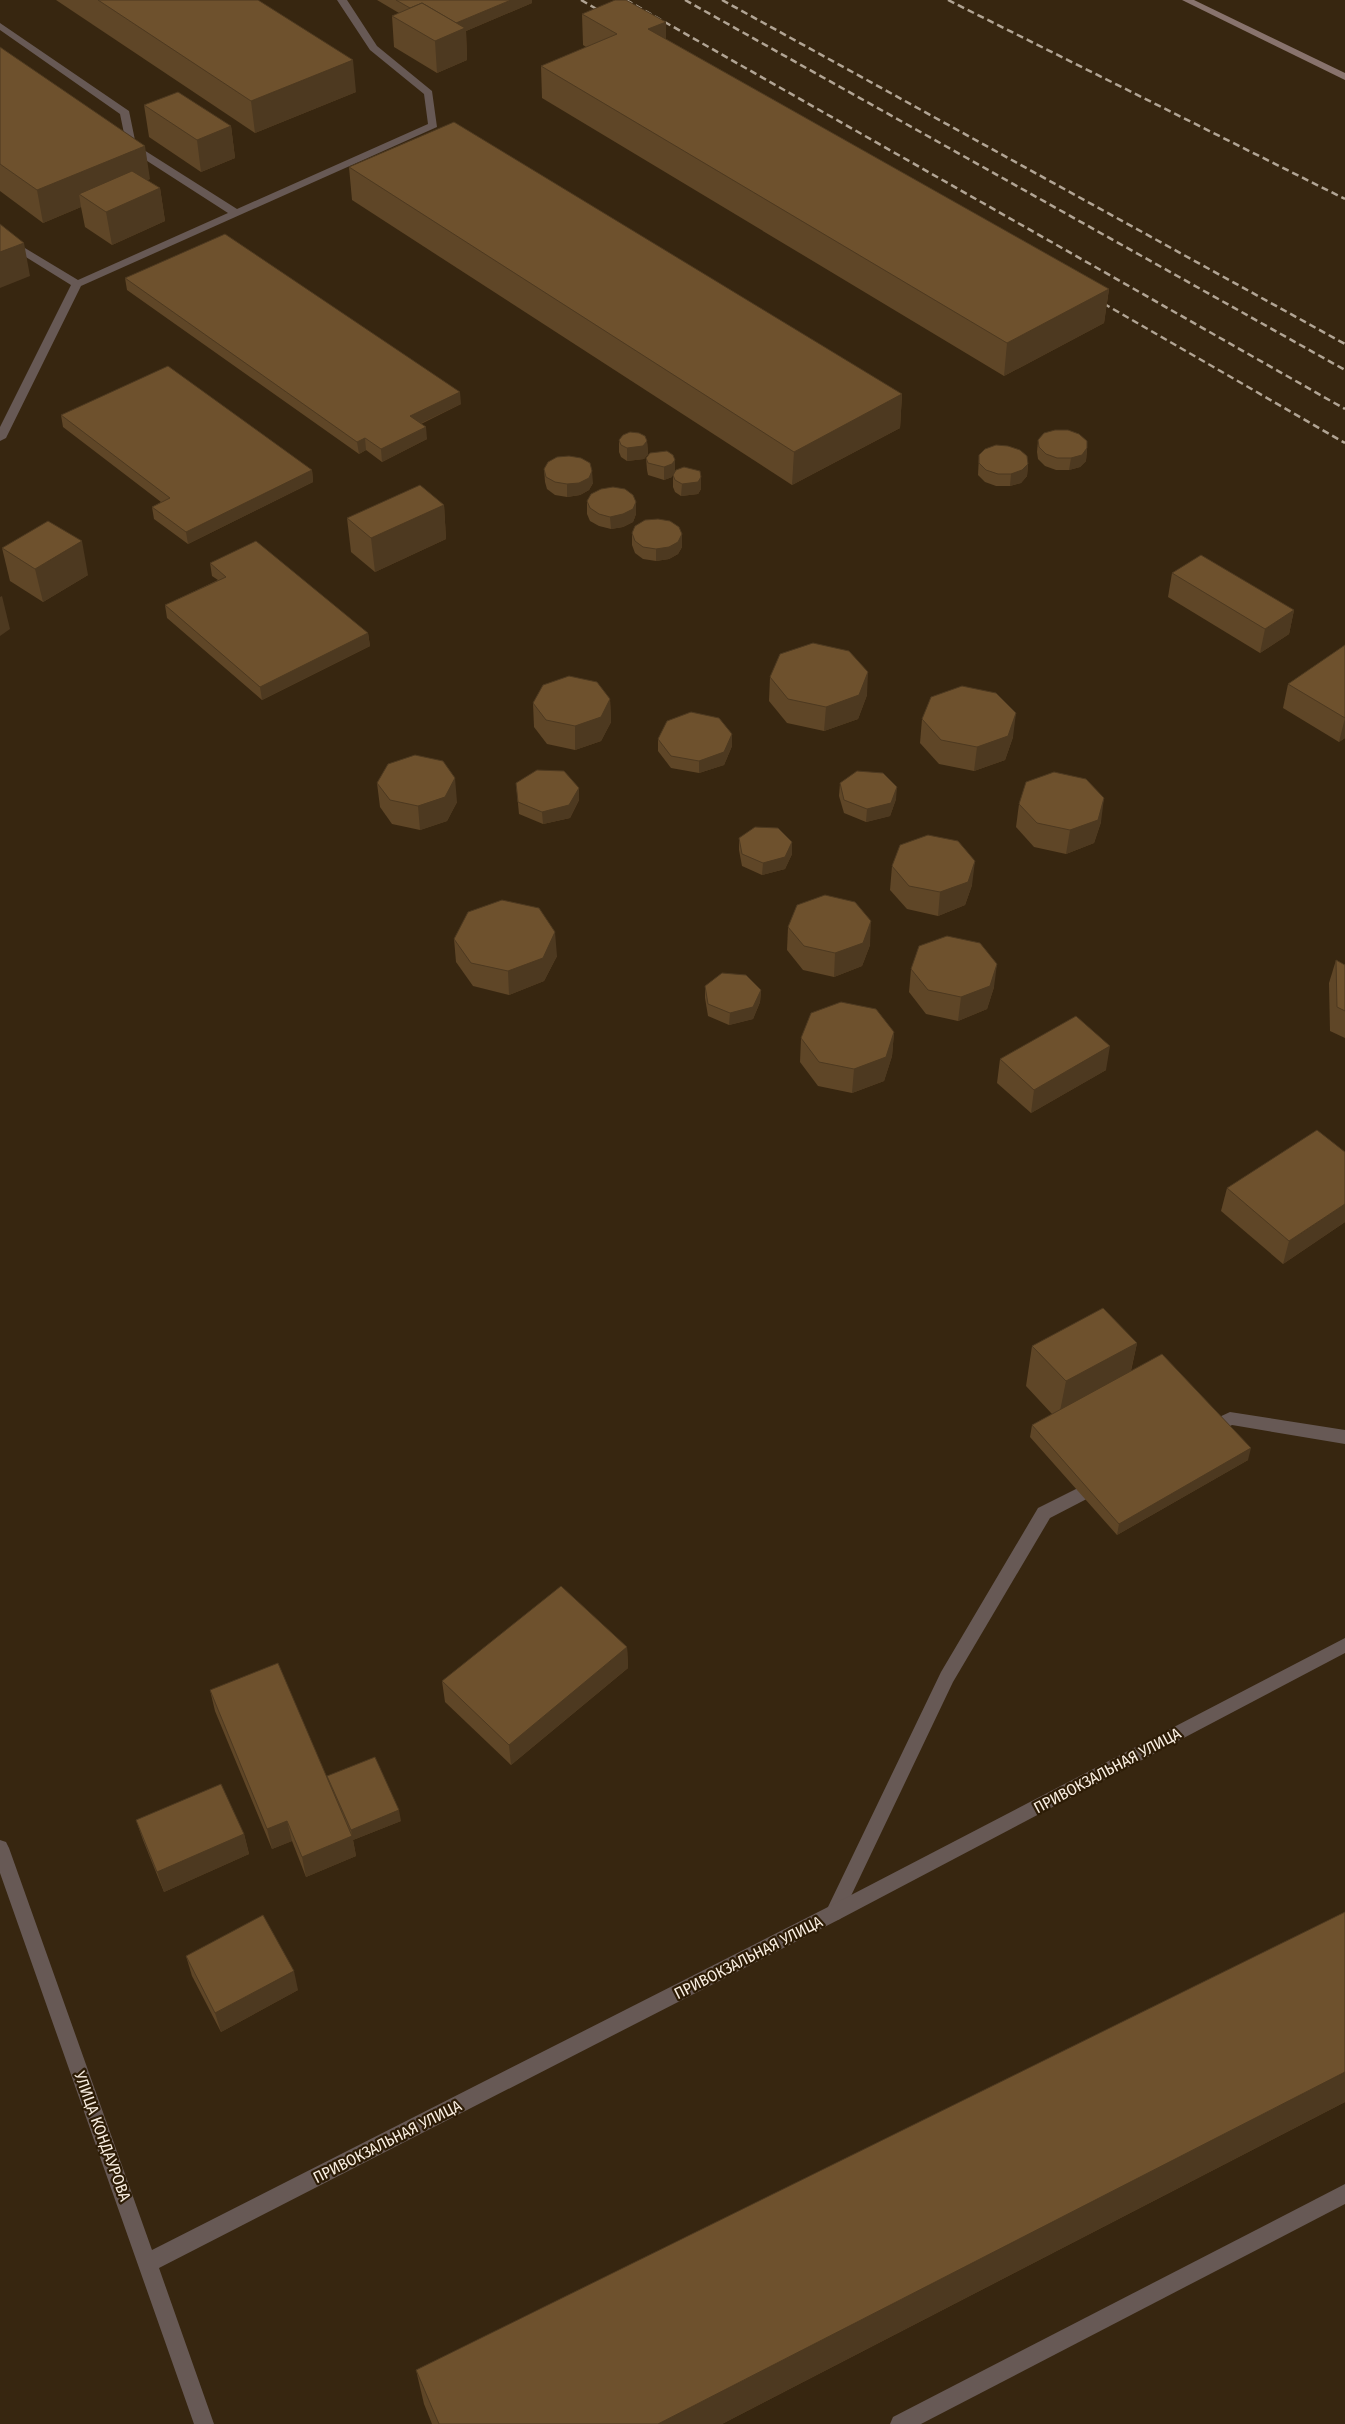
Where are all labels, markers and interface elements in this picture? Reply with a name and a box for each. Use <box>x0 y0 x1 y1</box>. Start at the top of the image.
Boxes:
street label: ПРИВОКЗАЛЬНАЯ УЛИЦА <box>1030 1723 1185 1817</box>
street label: ПРИВОКЗАЛЬНАЯ УЛИЦА <box>671 1912 826 2003</box>
street label: УЛИЦА КОНДАУРОВА <box>70 2068 135 2204</box>
street label: ПРИВОКЗАЛЬНАЯ УЛИЦА <box>310 2096 465 2187</box>

